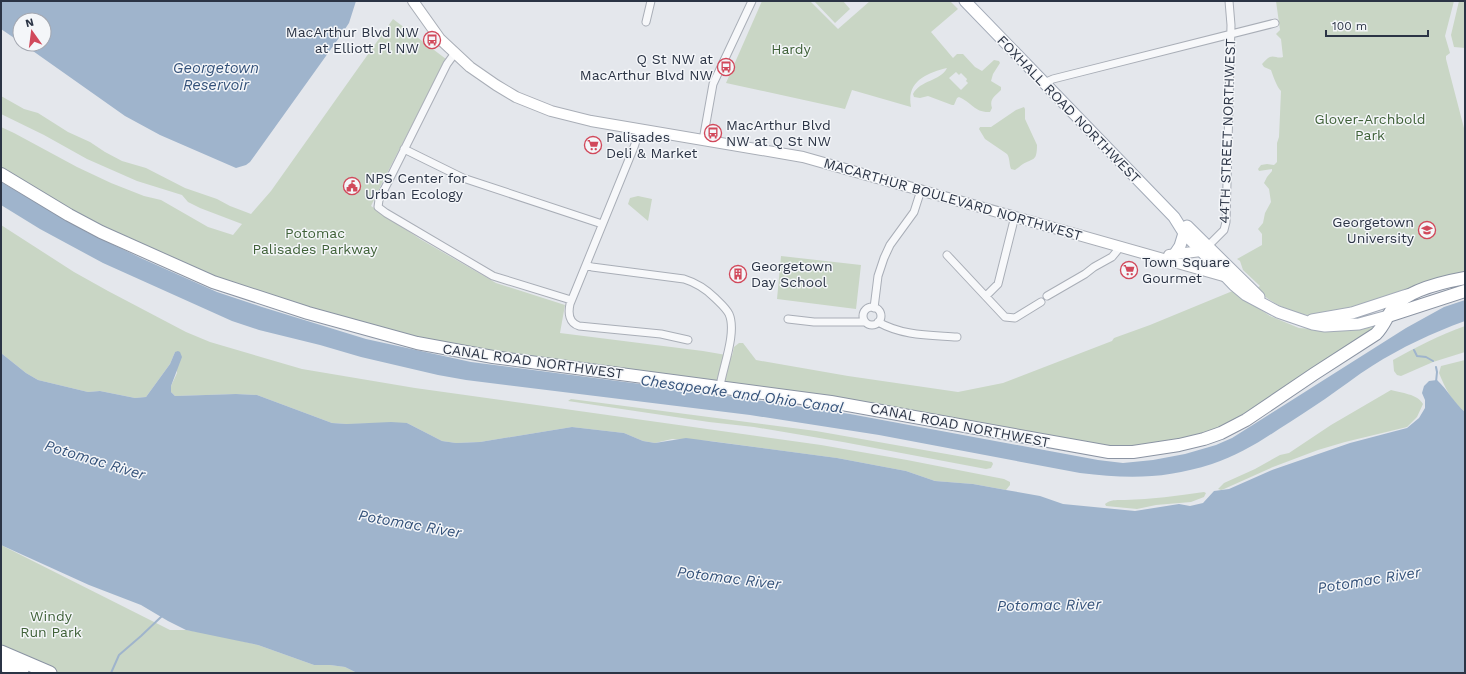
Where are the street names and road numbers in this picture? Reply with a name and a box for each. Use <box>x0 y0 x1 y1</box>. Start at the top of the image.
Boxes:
street label: FOXHALL ROAD NORTHWEST <box>994 32 1144 187</box>
street label: 44TH STREET NORTHWEST <box>1216 38 1238 224</box>
street label: MACARTHUR BOULEVARD NORTHWEST <box>822 154 1084 244</box>
street label: CANAL ROAD NORTHWEST <box>442 340 625 382</box>
street label: CANAL ROAD NORTHWEST <box>869 400 1052 450</box>

